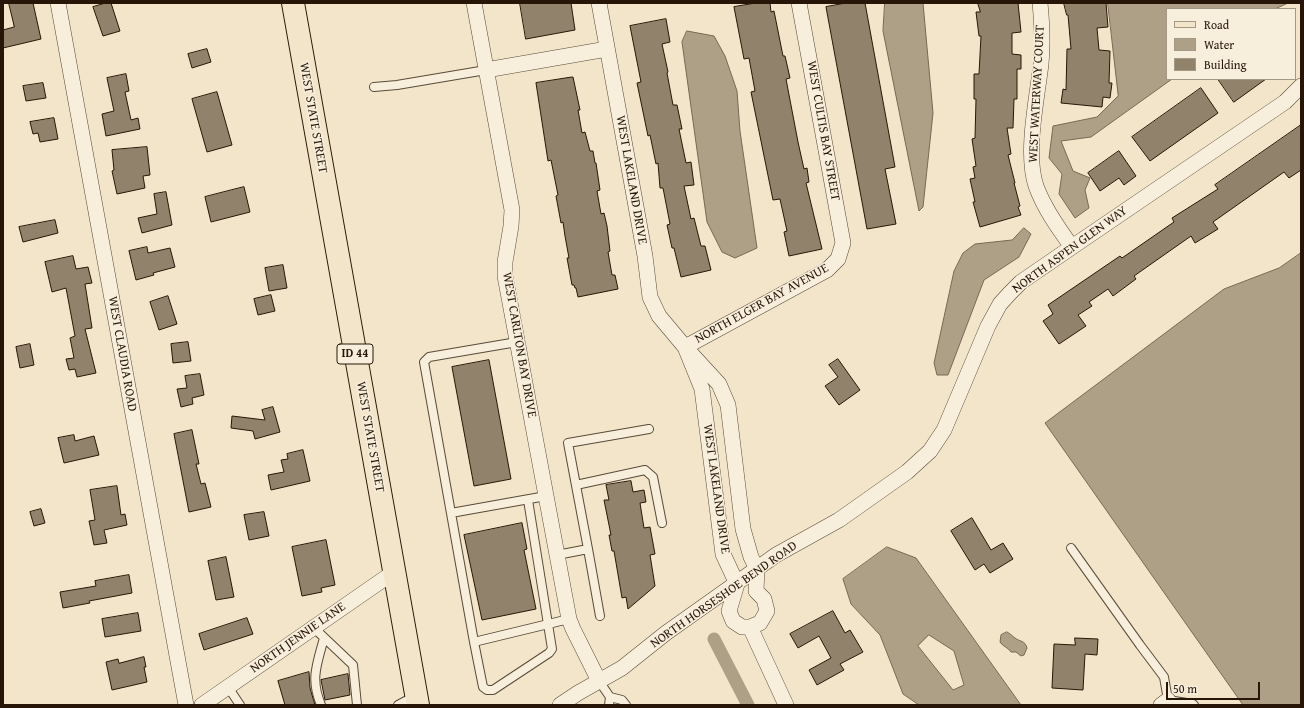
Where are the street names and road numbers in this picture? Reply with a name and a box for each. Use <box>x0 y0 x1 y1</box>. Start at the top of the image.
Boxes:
street label: WEST WATERWAY COURT <box>1026 25 1048 163</box>
street label: WEST CULTIS BAY STREET <box>803 60 843 202</box>
street label: WEST STATE STREET <box>296 61 330 175</box>
street label: WEST LAKELAND DRIVE <box>612 114 650 246</box>
street label: NORTH ASPEN GLEN WAY <box>1010 203 1130 297</box>
street label: NORTH ELGER BAY AVENUE <box>693 261 831 347</box>
street label: WEST CARLTON BAY DRIVE <box>499 271 539 419</box>
street label: WEST CLAUDIA ROAD <box>104 295 140 413</box>
road number: ID 44 <box>337 344 373 364</box>
street label: WEST STATE STREET <box>353 380 387 494</box>
street label: WEST LAKELAND DRIVE <box>699 423 733 555</box>
street label: NORTH HORSESHOE BEND ROAD <box>648 538 800 652</box>
street label: NORTH JENNIE LANE <box>247 599 349 677</box>

